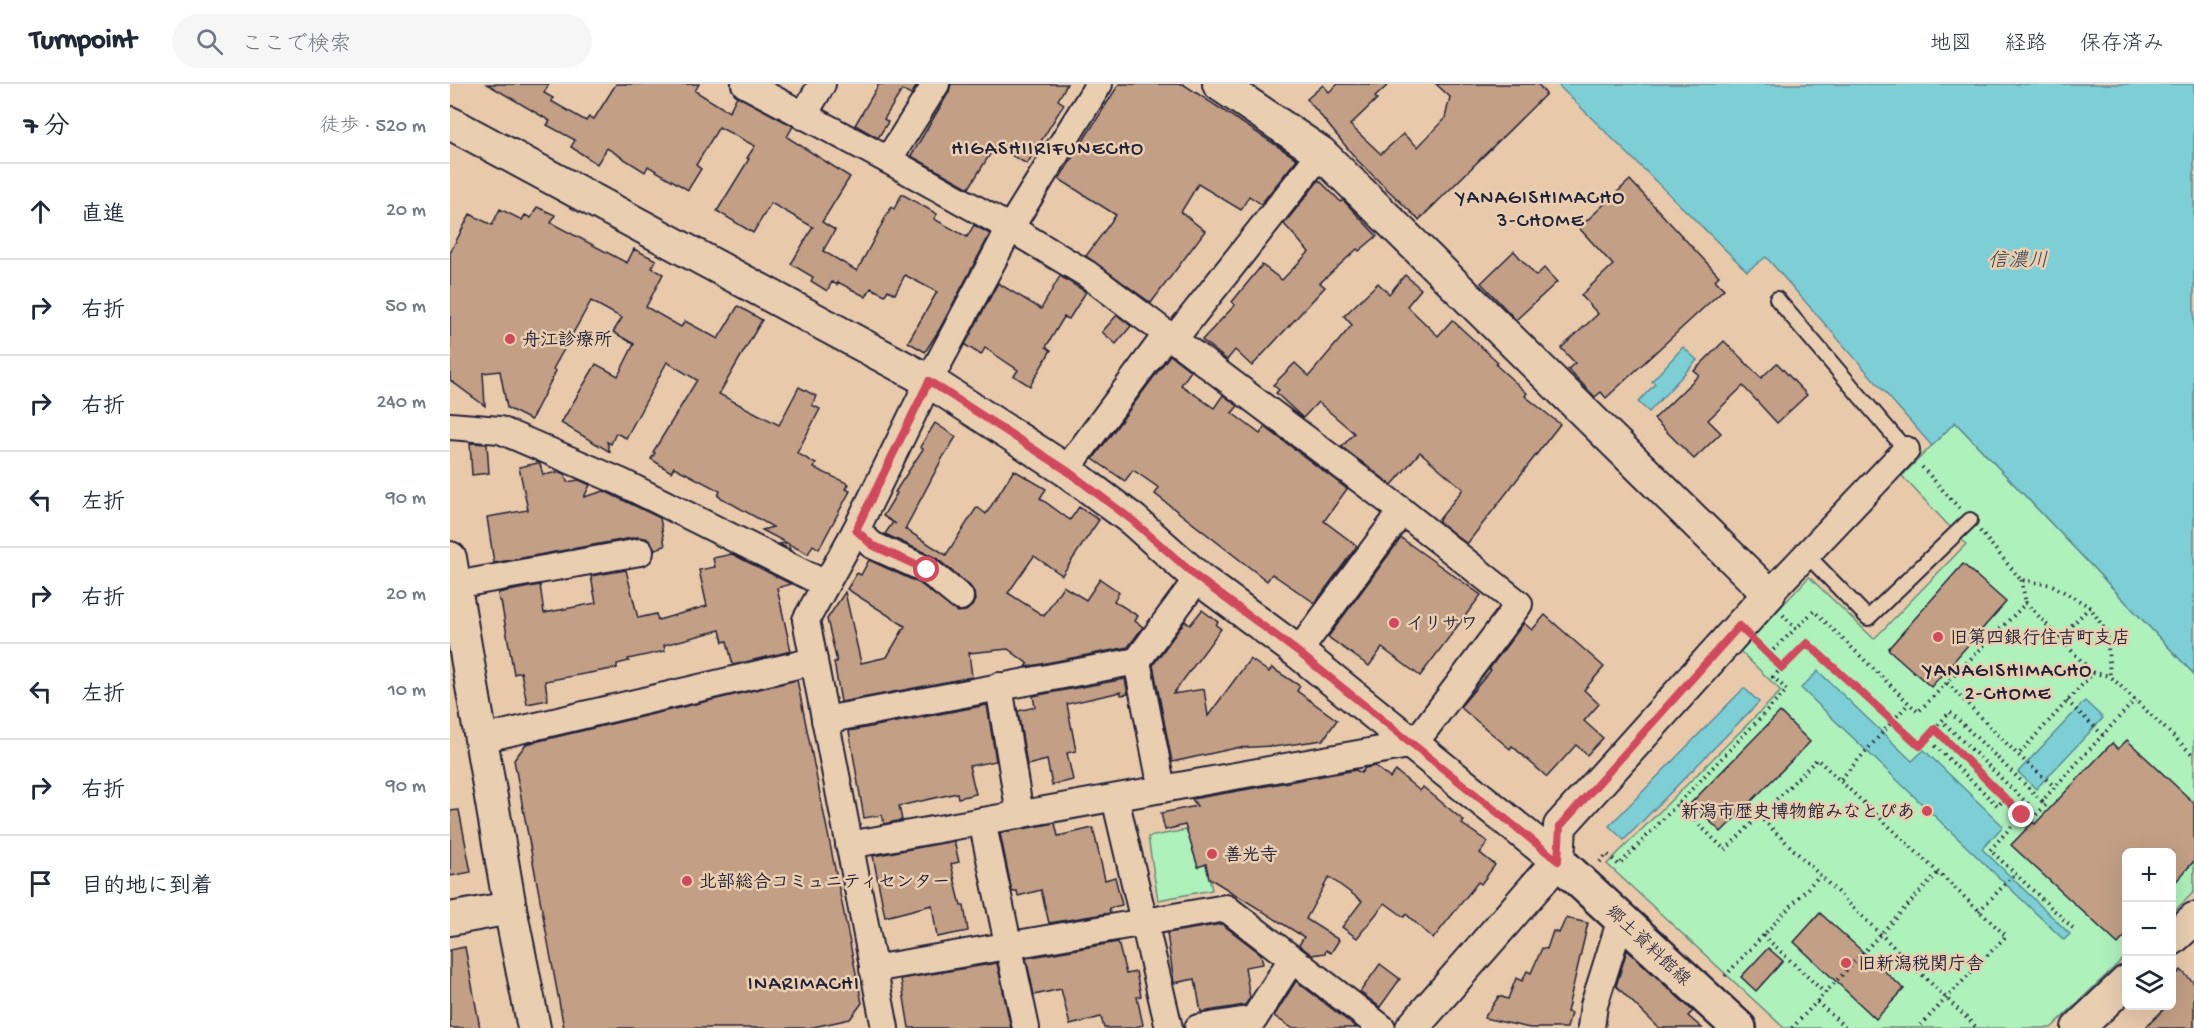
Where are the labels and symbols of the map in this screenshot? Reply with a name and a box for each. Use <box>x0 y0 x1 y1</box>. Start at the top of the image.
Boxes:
district label: HIGASHIIRIFUNECHO <box>951 139 1145 162</box>
district label: YANAGISHIMACHO 3-CHOME <box>1454 188 1626 234</box>
water label: 信濃川 <box>1988 249 2048 274</box>
place label: 舟江診療所 <box>522 329 612 352</box>
marker: 舟江診療所 <box>503 332 517 346</box>
route start <box>913 556 939 582</box>
place label: イリサワ <box>1406 615 1478 636</box>
marker: イリサワ <box>1387 616 1401 630</box>
place label: 旧第四銀行住吉町支店 <box>1950 628 2130 650</box>
marker: 旧第四銀行住吉町支店 <box>1931 630 1945 644</box>
district label: YANAGISHIMACHO 2-CHOME <box>1921 661 2093 707</box>
route end <box>2008 801 2034 827</box>
place label: 新潟市歴史博物館みなとぴあ <box>1681 802 1915 824</box>
marker: 新潟市歴史博物館みなとぴあ <box>1920 804 1934 818</box>
place label: 善光寺 <box>1224 845 1278 867</box>
marker: 善光寺 <box>1205 847 1219 861</box>
place label: 北部総合コミュニティセンター <box>699 872 950 894</box>
marker: 北部総合コミュニティセンター <box>680 874 694 888</box>
street label: 郷土資料館線 <box>1601 902 1695 991</box>
place label: 旧新潟税関庁舎 <box>1858 954 1984 976</box>
marker: 旧新潟税関庁舎 <box>1839 956 1853 970</box>
district label: INARIMACHI <box>748 974 860 997</box>

